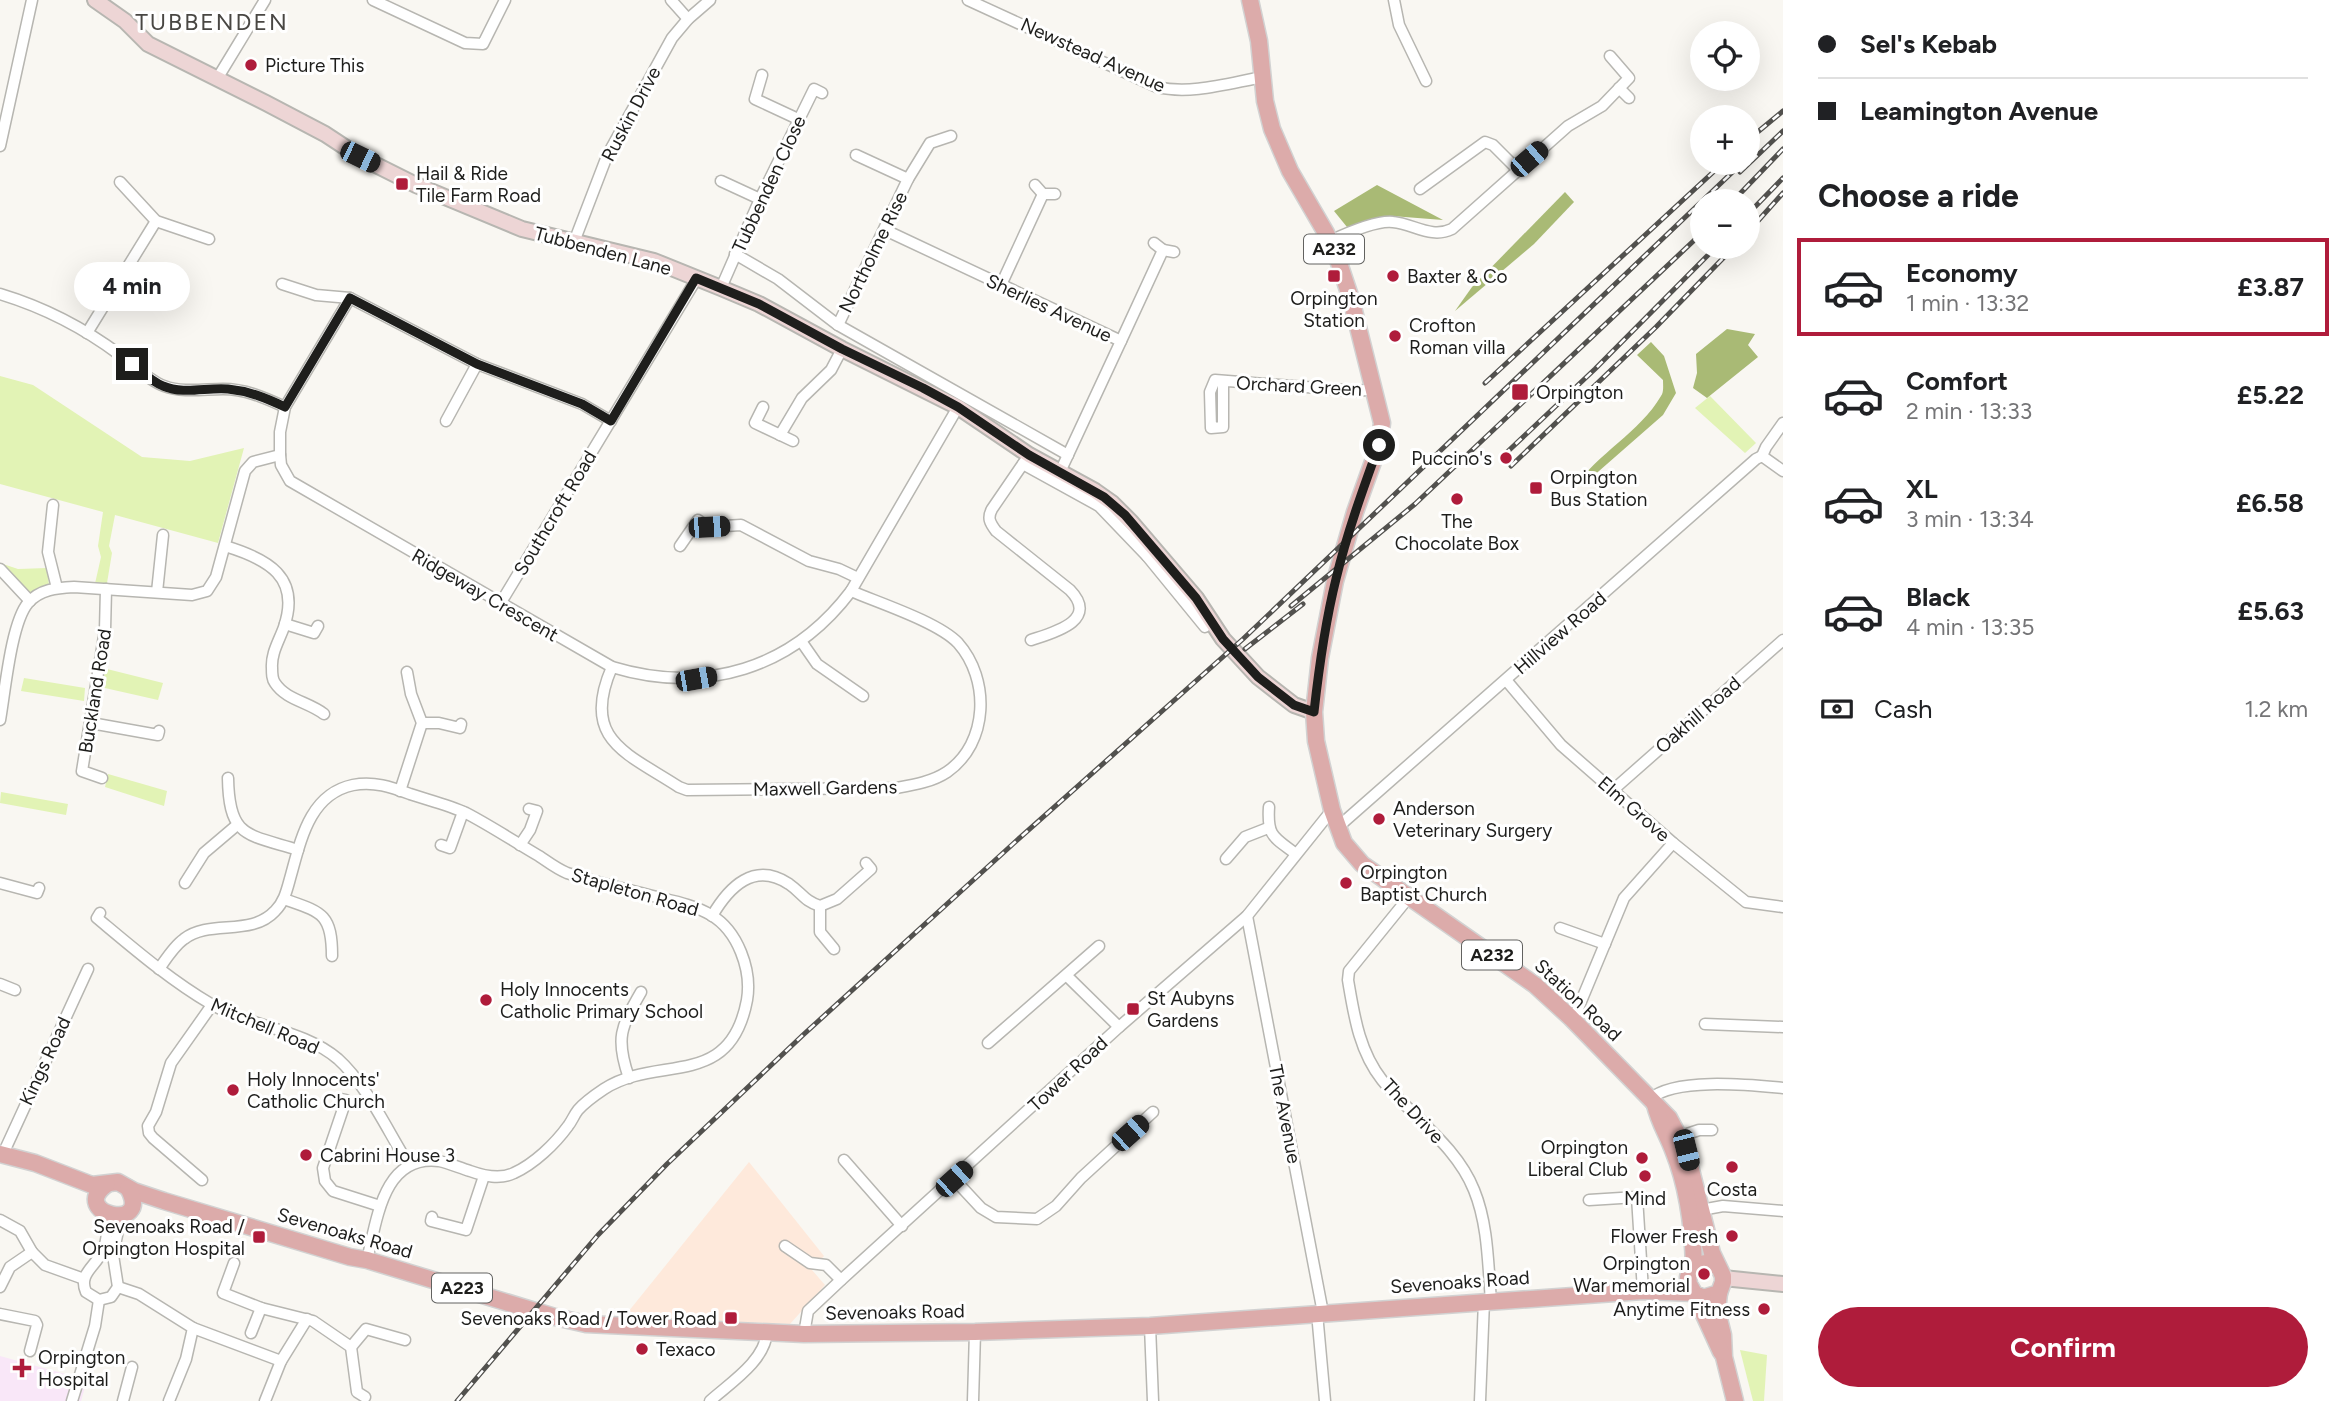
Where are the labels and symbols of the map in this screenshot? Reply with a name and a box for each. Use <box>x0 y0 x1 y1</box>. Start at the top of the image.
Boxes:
district label: TUBBENDEN <box>135 8 289 36</box>
street label: Newstead Avenue <box>1017 13 1169 97</box>
place label: Picture This <box>265 54 364 77</box>
marker: Picture This <box>243 57 259 73</box>
street label: Ruskin Drive <box>596 63 666 165</box>
street label: Tubbenden Close <box>727 112 811 256</box>
car <box>1507 137 1552 181</box>
car <box>337 138 384 176</box>
place label: Hail & Ride Tile Farm Road <box>416 162 541 207</box>
marker: Hail & Ride Tile Farm Road <box>394 176 410 192</box>
street label: Northolme Rise <box>834 188 912 316</box>
street label: Tubbenden Lane <box>532 222 674 280</box>
road number: A232 <box>1304 234 1364 264</box>
callout: 4 min <box>74 262 190 312</box>
place label: Baxter & Co <box>1407 265 1508 288</box>
marker: Orpington Station <box>1326 268 1342 284</box>
marker: Baxter & Co <box>1385 268 1401 284</box>
street label: Sherlies Avenue <box>983 269 1115 347</box>
place label: Orpington Station <box>1290 287 1378 332</box>
place label: Crofton Roman villa <box>1409 314 1505 359</box>
marker: Crofton Roman villa <box>1387 328 1403 344</box>
route end <box>116 348 148 380</box>
street label: Orchard Green <box>1235 371 1363 401</box>
place label: Orpington <box>1536 381 1623 404</box>
marker: Orpington <box>1510 382 1530 402</box>
route start <box>1363 429 1395 461</box>
street label: Southcroft Road <box>509 446 601 580</box>
place label: Puccino's <box>1411 447 1492 470</box>
marker: Puccino's <box>1498 450 1514 466</box>
place label: Orpington Bus Station <box>1550 466 1647 511</box>
marker: Orpington Bus Station <box>1528 480 1544 496</box>
marker: The Chocolate Box <box>1449 491 1465 507</box>
place label: The Chocolate Box <box>1395 510 1519 555</box>
car <box>688 515 731 539</box>
street label: Ridgeway Crescent <box>408 544 562 646</box>
street label: Hillview Road <box>1509 587 1611 679</box>
street label: Buckland Road <box>74 627 116 755</box>
car <box>674 665 719 693</box>
street label: Oakhill Road <box>1651 672 1745 758</box>
street label: Elm Grove <box>1593 771 1675 847</box>
street label: Maxwell Gardens <box>753 775 898 801</box>
place label: Anderson Veterinary Surgery <box>1393 797 1552 842</box>
marker: Anderson Veterinary Surgery <box>1371 811 1387 827</box>
place label: Orpington Baptist Church <box>1360 861 1487 906</box>
street label: Stapleton Road <box>569 863 701 921</box>
marker: Orpington Baptist Church <box>1338 875 1354 891</box>
road number: A232 <box>1462 940 1522 970</box>
street label: Station Road <box>1530 954 1626 1046</box>
place label: Holy Innocents Catholic Primary School <box>500 978 703 1023</box>
place label: St Aubyns Gardens <box>1147 987 1234 1032</box>
marker: Holy Innocents Catholic Primary School <box>478 992 494 1008</box>
street label: Mitchell Road <box>207 993 323 1059</box>
marker: St Aubyns Gardens <box>1125 1001 1141 1017</box>
street label: Kings Road <box>14 1013 76 1109</box>
street label: Tower Road <box>1024 1031 1112 1117</box>
street label: The Avenue <box>1264 1063 1306 1165</box>
place label: Holy Innocents' Catholic Church <box>247 1068 385 1113</box>
street label: The Drive <box>1377 1074 1449 1148</box>
marker: Holy Innocents' Catholic Church <box>225 1082 241 1098</box>
car <box>1108 1111 1153 1155</box>
car <box>1671 1127 1702 1173</box>
place label: Orpington Liberal Club <box>1528 1136 1628 1181</box>
place label: Cabrini House 3 <box>320 1144 455 1167</box>
marker: Cabrini House 3 <box>298 1147 314 1163</box>
marker: Orpington Liberal Club <box>1634 1150 1650 1166</box>
car <box>932 1157 977 1201</box>
marker: Costa <box>1724 1159 1740 1175</box>
marker: Mind <box>1637 1168 1653 1184</box>
place label: Costa <box>1707 1178 1757 1201</box>
place label: Mind <box>1624 1187 1666 1210</box>
street label: Sevenoaks Road <box>275 1203 415 1263</box>
place label: Sevenoaks Road / Orpington Hospital <box>82 1215 246 1260</box>
place label: Flower Fresh <box>1610 1225 1718 1248</box>
marker: Flower Fresh <box>1724 1228 1740 1244</box>
marker: Sevenoaks Road / Orpington Hospital <box>251 1229 267 1245</box>
place label: Orpington War memorial <box>1573 1252 1690 1297</box>
street label: Sevenoaks Road <box>1390 1266 1530 1298</box>
marker: Orpington War memorial <box>1696 1266 1712 1282</box>
road number: A223 <box>432 1274 492 1302</box>
place label: Anytime Fitness <box>1613 1298 1750 1321</box>
street label: Sevenoaks Road <box>825 1299 965 1325</box>
marker: Anytime Fitness <box>1756 1301 1772 1317</box>
place label: Sevenoaks Road / Tower Road <box>461 1307 717 1330</box>
marker: Sevenoaks Road / Tower Road <box>723 1310 739 1326</box>
place label: Texaco <box>656 1338 716 1361</box>
marker: Texaco <box>634 1341 650 1357</box>
place label: Orpington Hospital <box>38 1346 125 1391</box>
marker: Orpington Hospital <box>12 1358 32 1378</box>

